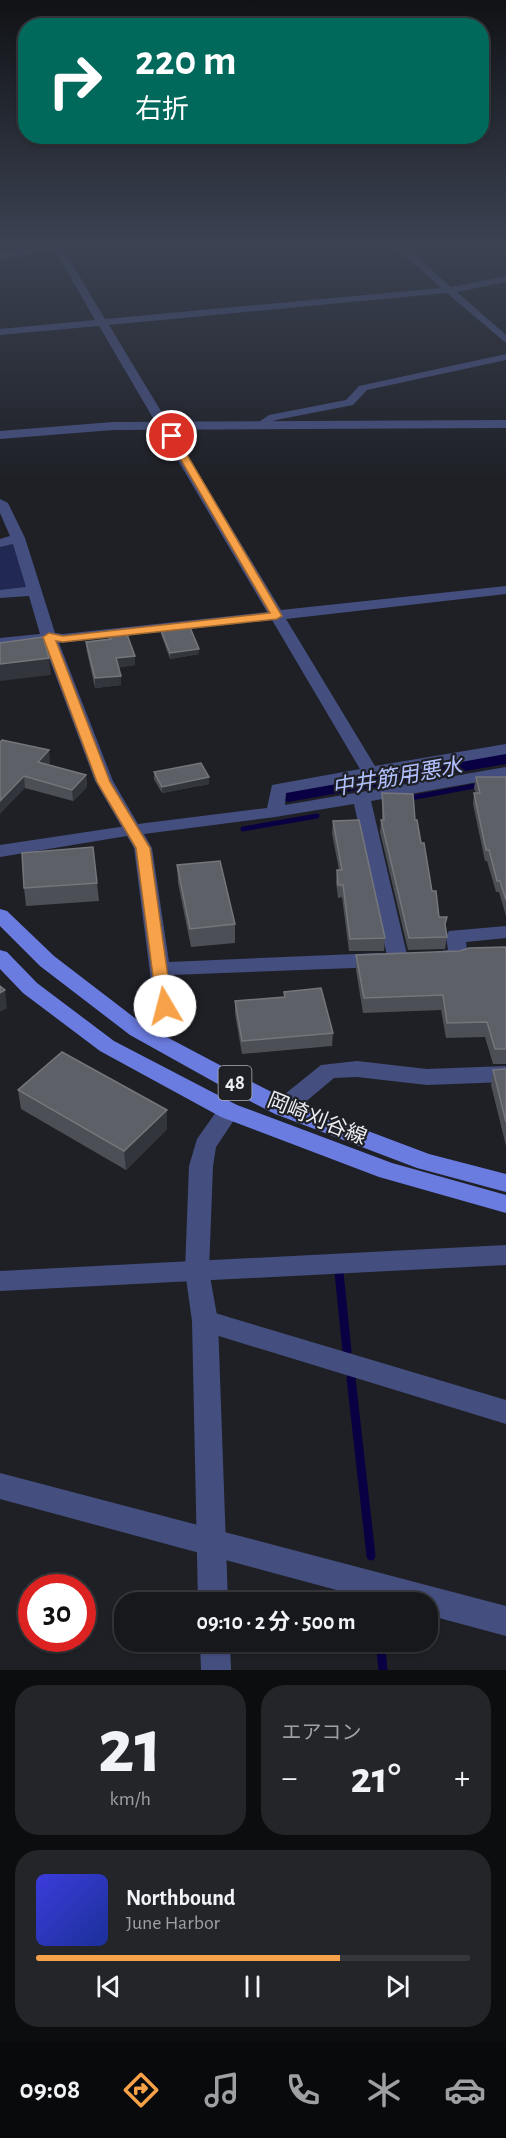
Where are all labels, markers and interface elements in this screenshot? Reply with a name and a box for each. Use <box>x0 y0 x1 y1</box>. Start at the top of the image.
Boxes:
text: 220 m <box>135 40 237 82</box>
icon: right <box>36 42 114 120</box>
text: 右折 <box>135 96 189 123</box>
pin <box>146 410 197 461</box>
icon: arrive <box>155 419 188 452</box>
water label: 中井筋用悪水 <box>330 753 466 799</box>
position arrow <box>133 974 197 1038</box>
road number: 48 <box>218 1066 252 1100</box>
street label: 岡崎刈谷線 <box>264 1089 370 1148</box>
speed limit sign: 30 <box>18 1574 96 1652</box>
text: 09:10 · 2 分 · 500 m <box>196 1611 356 1633</box>
text: 21 <box>98 1709 163 1787</box>
text: エアコン <box>282 1723 362 1743</box>
text: 21° <box>350 1756 401 1801</box>
text: − <box>282 1762 297 1795</box>
text: + <box>454 1762 470 1795</box>
text: km/h <box>110 1789 151 1809</box>
text: Northbound <box>126 1887 235 1909</box>
text: June Harbor <box>126 1913 220 1933</box>
icon: previous <box>92 1970 125 2003</box>
icon: pause <box>236 1970 269 2003</box>
icon: next <box>381 1970 414 2003</box>
icon: directions <box>120 2069 162 2111</box>
icon: music <box>201 2069 243 2111</box>
icon: phone <box>282 2069 324 2111</box>
icon: climate <box>363 2069 405 2111</box>
icon: car <box>444 2069 486 2111</box>
text: 09:08 <box>20 2076 80 2103</box>

